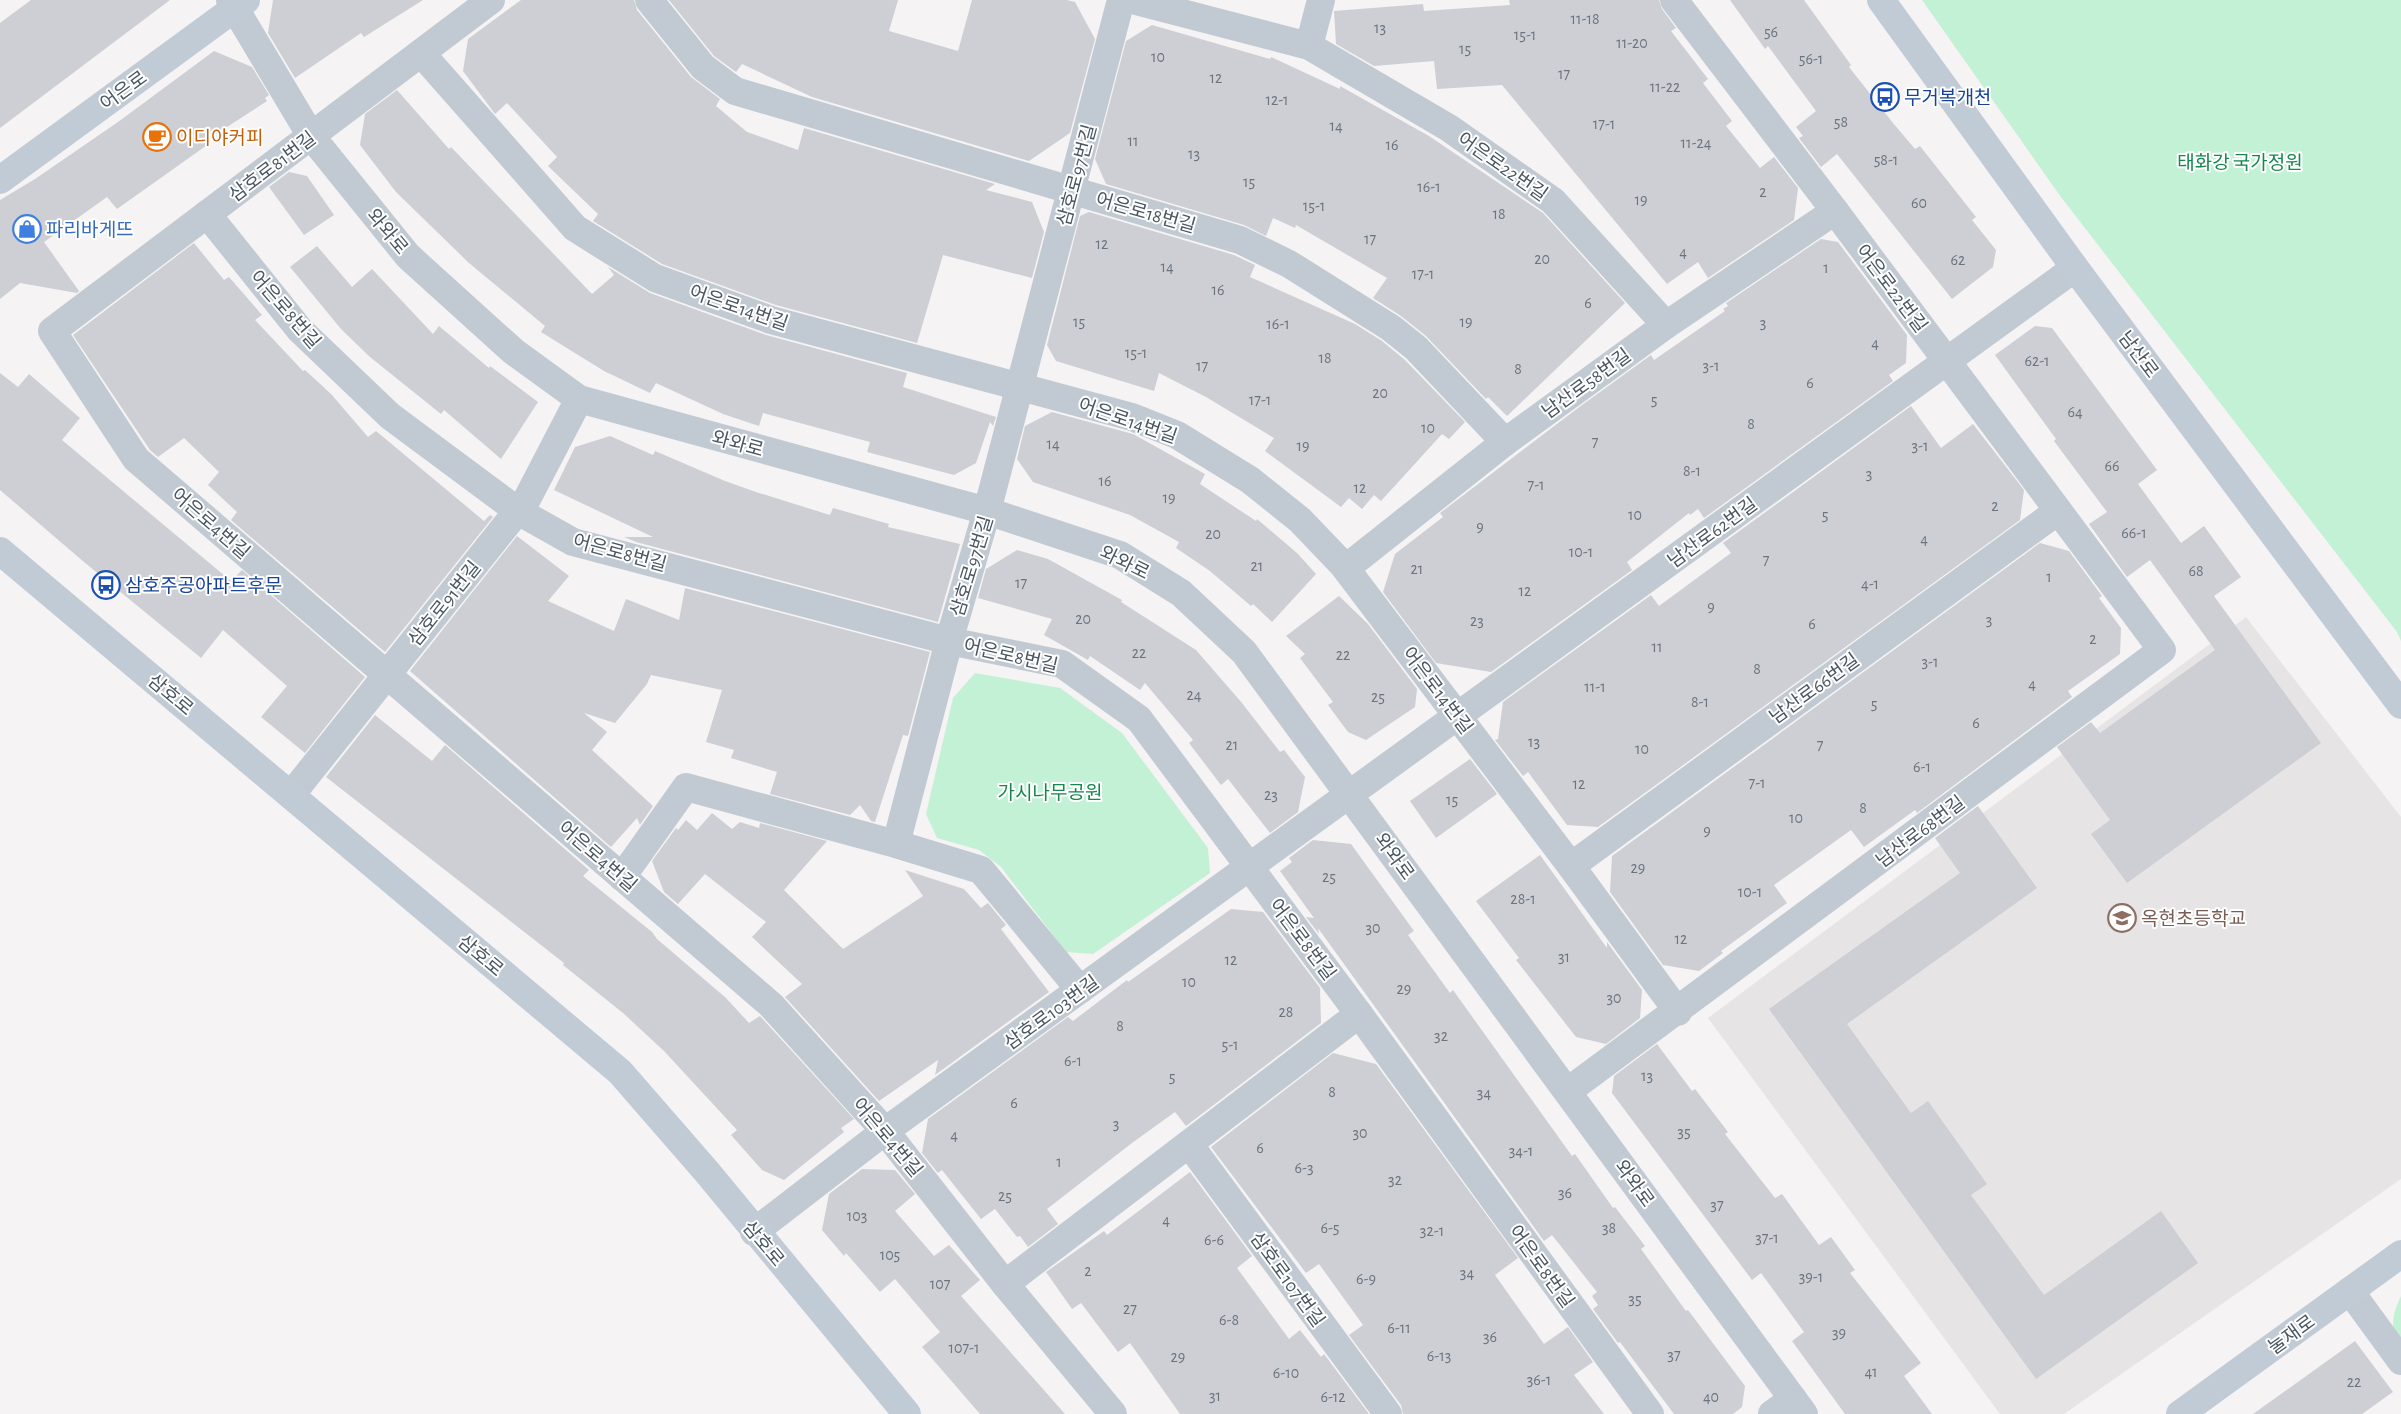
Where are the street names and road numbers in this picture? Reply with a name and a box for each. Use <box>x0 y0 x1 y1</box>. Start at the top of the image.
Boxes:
street label: 어은로 <box>96 67 151 114</box>
street label: 삼호로97번길 <box>1054 122 1100 228</box>
street label: 삼호로81번길 <box>225 128 320 206</box>
street label: 어은로22번길 <box>1454 129 1551 205</box>
street label: 어은로18번길 <box>1093 189 1198 237</box>
street label: 와와로 <box>363 205 412 258</box>
street label: 어은로22번길 <box>1852 241 1931 336</box>
street label: 어은로8번길 <box>246 267 324 353</box>
street label: 어은로14번길 <box>687 282 791 334</box>
street label: 남산로 <box>2114 328 2162 382</box>
street label: 남산로58번길 <box>1538 345 1635 423</box>
street label: 어은로14번길 <box>1076 395 1180 447</box>
street label: 와와로 <box>710 428 766 460</box>
street label: 어은로4번길 <box>167 485 253 563</box>
street label: 남산로62번길 <box>1664 494 1761 572</box>
street label: 삼호로97번길 <box>947 514 997 619</box>
street label: 어은로8번길 <box>571 531 669 575</box>
street label: 와와로 <box>1097 542 1153 583</box>
street label: 삼호로91번길 <box>405 557 485 650</box>
street label: 어은로8번길 <box>962 635 1060 677</box>
street label: 어은로14번길 <box>1398 643 1476 738</box>
street label: 남산로66번길 <box>1766 650 1863 728</box>
street label: 삼호로 <box>144 670 197 719</box>
street label: 남산로68번길 <box>1873 792 1969 871</box>
street label: 어은로4번길 <box>554 818 640 896</box>
street label: 와와로 <box>1371 829 1418 884</box>
street label: 어은로8번길 <box>1265 895 1339 984</box>
street label: 삼호로 <box>454 931 507 980</box>
street label: 삼호로103번길 <box>1000 972 1103 1054</box>
street label: 어은로4번길 <box>849 1094 926 1181</box>
street label: 와와로 <box>1611 1156 1658 1211</box>
street label: 삼호로 <box>739 1217 788 1270</box>
street label: 어은로8번길 <box>1505 1222 1578 1311</box>
street label: 삼호로107번길 <box>1246 1228 1328 1331</box>
street label: 눌재로 <box>2264 1311 2319 1358</box>

